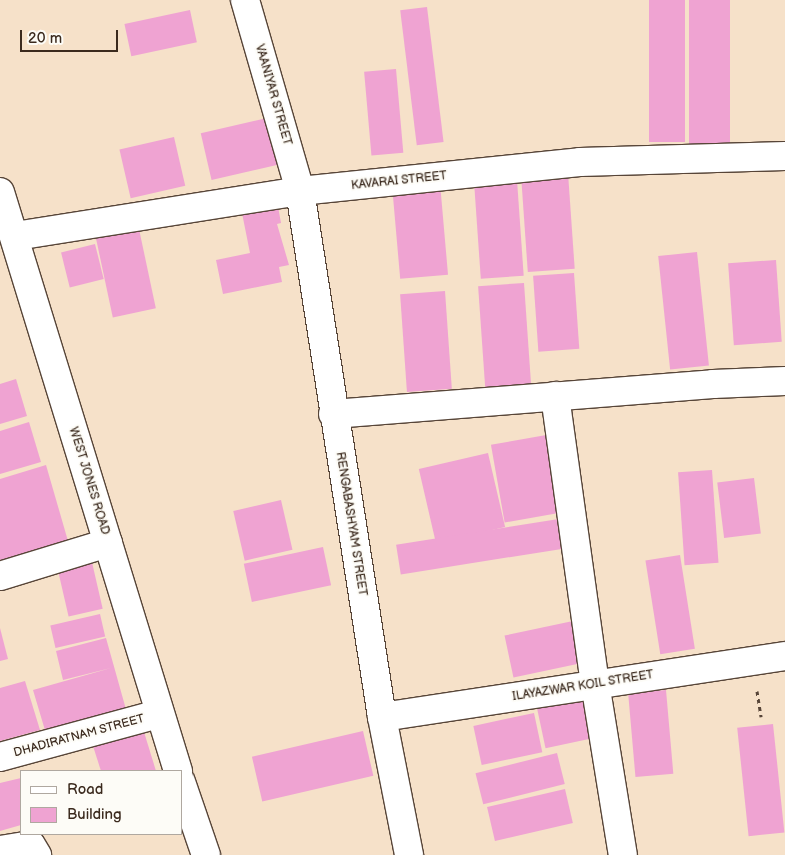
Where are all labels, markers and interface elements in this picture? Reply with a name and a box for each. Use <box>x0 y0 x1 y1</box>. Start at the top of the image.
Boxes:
scale bar <box>22 20 120 52</box>
text: 20 m <box>28 29 62 48</box>
street label: VAANIYAR STREET <box>252 43 294 147</box>
street label: KAVARAI STREET <box>350 169 448 193</box>
street label: WEST JONES ROAD <box>66 425 112 537</box>
street label: RENGABASHYAM STREET <box>332 451 370 597</box>
street label: ILAYAZWAR KOIL STREET <box>511 668 655 704</box>
street label: DHADIRATNAM STREET <box>12 712 146 760</box>
legend <box>20 770 182 835</box>
text: Road <box>67 780 103 799</box>
text: Building <box>67 805 122 824</box>

